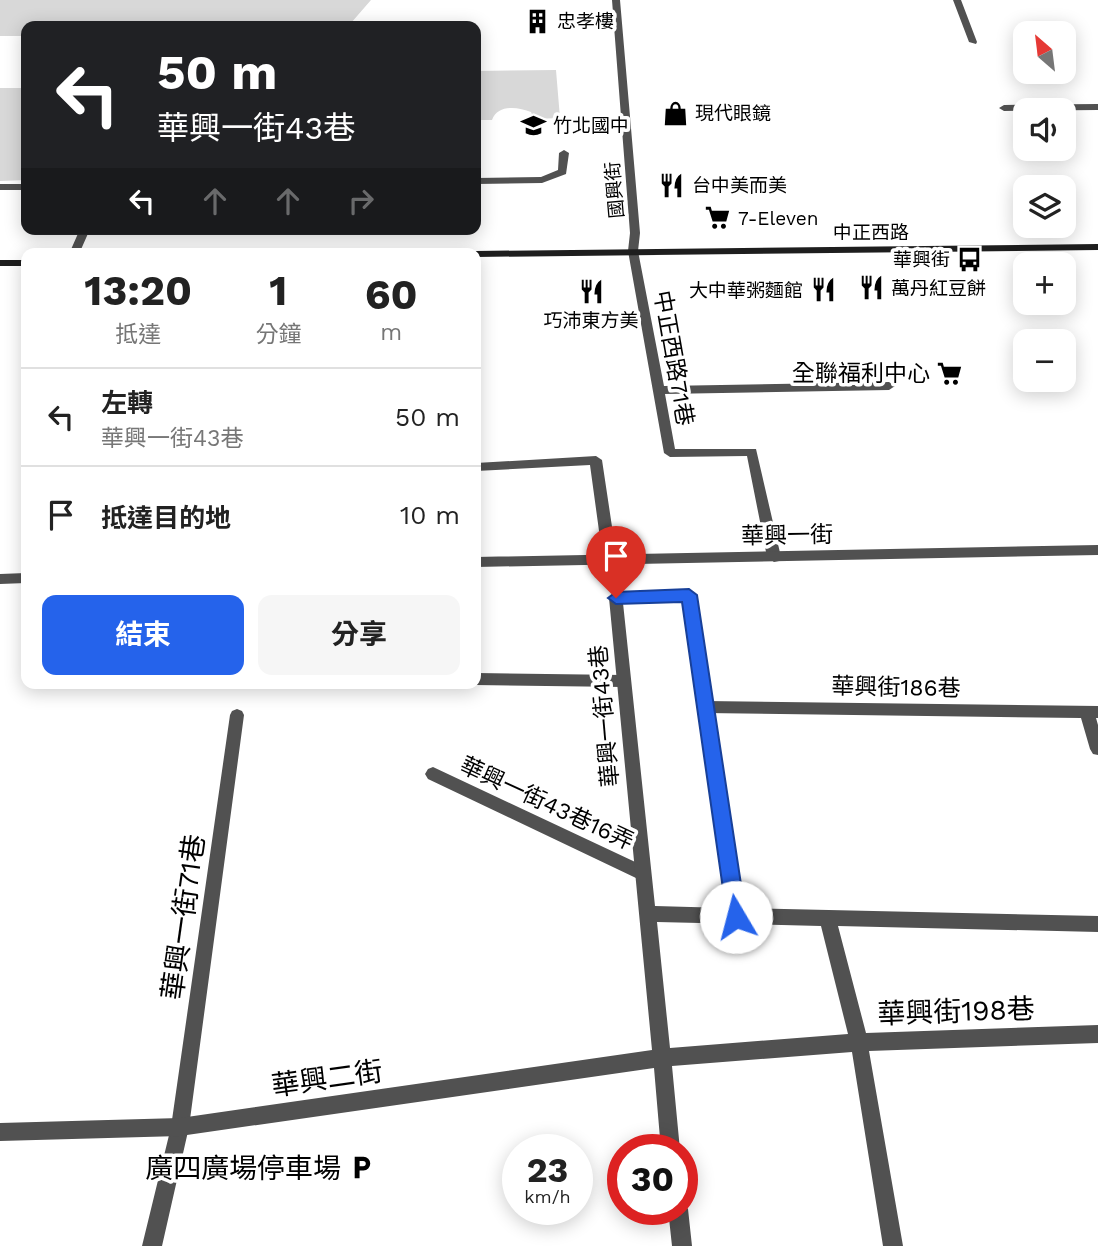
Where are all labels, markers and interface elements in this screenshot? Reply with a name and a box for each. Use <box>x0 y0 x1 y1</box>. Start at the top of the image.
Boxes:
building icon: 忠孝樓 <box>523 7 551 35</box>
place label: 忠孝樓 <box>557 10 614 33</box>
north arrow <box>1013 21 1076 84</box>
map controls <box>1013 21 1076 392</box>
text: 50 m <box>157 43 277 101</box>
icon: left <box>42 49 133 140</box>
button: sound <box>1013 98 1076 161</box>
shop icon: 現代眼鏡 <box>661 99 689 127</box>
place label: 現代眼鏡 <box>695 102 771 125</box>
text: 華興一街43巷 <box>157 109 355 147</box>
school or university icon: 竹北國中 <box>519 111 547 139</box>
place label: 竹北國中 <box>553 114 629 137</box>
street label: 國興街 <box>601 161 628 219</box>
restaurant icon: 台中美而美 <box>658 171 686 199</box>
place label: 台中美而美 <box>692 174 787 197</box>
button: layers <box>1013 175 1076 238</box>
icon: left <box>123 182 161 220</box>
icon: ahead <box>196 182 234 220</box>
icon: ahead <box>269 182 307 220</box>
icon: right <box>342 182 380 220</box>
supermarket icon: 7-Eleven <box>704 204 732 232</box>
place label: 7-Eleven <box>738 207 819 230</box>
street label: 中正西路 <box>833 221 909 244</box>
bus stop icon: 華興街 <box>956 245 984 273</box>
place label: 華興街 <box>893 248 950 271</box>
button: + <box>1013 252 1076 315</box>
text: 13:20 <box>84 266 192 315</box>
text: 1 <box>269 266 287 315</box>
text: 60 <box>365 270 418 319</box>
restaurant icon: 萬丹紅豆餅 <box>857 274 885 302</box>
restaurant icon: 大中華粥麵館 <box>809 276 837 304</box>
place label: 萬丹紅豆餅 <box>891 277 986 300</box>
restaurant icon: 巧沛東方美 <box>577 278 605 306</box>
place label: 大中華粥麵館 <box>689 279 803 302</box>
street label: 中正西路71巷 <box>648 288 699 428</box>
place label: 巧沛東方美 <box>543 309 639 332</box>
text: m <box>380 319 402 346</box>
text: 抵達 <box>115 321 161 348</box>
text: 分鐘 <box>255 321 301 348</box>
button: − <box>1013 329 1076 392</box>
supermarket icon: 全聯福利中心 <box>936 359 964 387</box>
place label: 全聯福利中心 <box>792 360 930 387</box>
text: 左轉 <box>101 388 153 418</box>
icon: left <box>42 398 80 436</box>
text: 50 m <box>395 402 460 432</box>
text: 華興一街43巷 <box>101 425 243 452</box>
icon: arrive <box>42 496 80 534</box>
text: 10 m <box>400 500 460 530</box>
text: 抵達目的地 <box>101 503 231 533</box>
street label: 華興一街 <box>741 521 833 550</box>
pin <box>586 526 646 598</box>
icon: arrive <box>597 537 635 575</box>
button: 結束 <box>42 595 244 675</box>
button: 分享 <box>258 595 460 675</box>
street label: 華興一街43巷 <box>585 644 624 788</box>
street label: 華興街186巷 <box>831 673 961 702</box>
street label: 華興一街43巷16弄 <box>456 751 638 856</box>
street label: 華興一街71巷 <box>156 832 211 1002</box>
position arrow <box>699 880 773 954</box>
street label: 華興街198巷 <box>877 992 1035 1031</box>
street label: 華興二街 <box>269 1054 385 1103</box>
speed limit sign: 30 <box>607 1134 698 1225</box>
text: 23 <box>527 1149 568 1191</box>
place label: 廣四廣場停車場 <box>145 1152 341 1185</box>
parking icon: 廣四廣場停車場 <box>347 1154 375 1182</box>
text: km/h <box>524 1186 571 1207</box>

